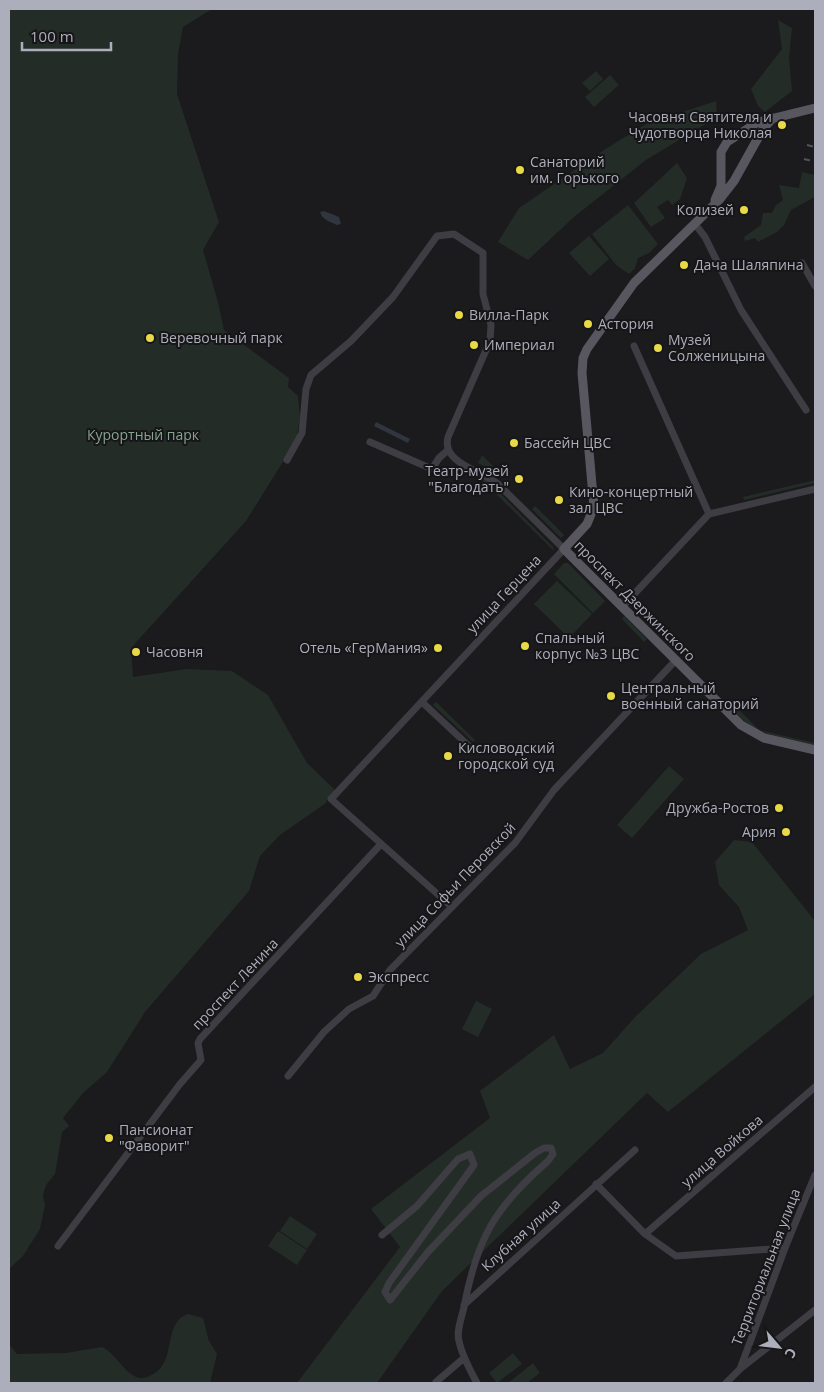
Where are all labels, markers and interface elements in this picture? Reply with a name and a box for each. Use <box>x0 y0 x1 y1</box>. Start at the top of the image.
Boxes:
scale bar <box>22 20 111 52</box>
text: 100 m <box>30 26 74 46</box>
place label: Часовня Святителя и Чудотворца Николая <box>628 107 772 142</box>
marker: Часовня Святителя и Чудотворца Николая <box>776 119 788 131</box>
place label: Санаторий им. Горького <box>530 152 619 187</box>
marker: Санаторий им. Горького <box>514 164 526 176</box>
place label: Колизей <box>677 200 734 219</box>
marker: Колизей <box>738 204 750 216</box>
place label: Дача Шаляпина <box>694 255 803 274</box>
marker: Дача Шаляпина <box>678 259 690 271</box>
place label: Вилла-Парк <box>469 305 550 324</box>
marker: Вилла-Парк <box>453 309 465 321</box>
place label: Астория <box>598 314 654 333</box>
marker: Астория <box>582 318 594 330</box>
place label: Веревочный парк <box>160 328 283 347</box>
place label: Музей Солженицына <box>668 330 765 365</box>
marker: Веревочный парк <box>144 332 156 344</box>
place label: Империал <box>484 335 555 354</box>
marker: Империал <box>468 339 480 351</box>
marker: Музей Солженицына <box>652 342 664 354</box>
park label: Курортный парк <box>87 425 200 444</box>
place label: Бассейн ЦВС <box>524 433 611 452</box>
marker: Бассейн ЦВС <box>508 437 520 449</box>
place label: Театр-музей "Благодать" <box>425 461 509 496</box>
marker: Театр-музей "Благодать" <box>513 473 525 485</box>
place label: Кино-концертный зал ЦВС <box>569 482 693 517</box>
marker: Кино-концертный зал ЦВС <box>553 494 565 506</box>
street label: проспект Дзержинского <box>571 536 700 665</box>
street label: улица Герцена <box>462 550 545 637</box>
place label: Спальный корпус №3 ЦВС <box>535 628 640 663</box>
place label: Отель «ГерМания» <box>299 638 428 657</box>
marker: Спальный корпус №3 ЦВС <box>519 640 531 652</box>
place label: Часовня <box>146 642 203 661</box>
marker: Отель «ГерМания» <box>432 642 444 654</box>
marker: Часовня <box>130 646 142 658</box>
place label: Центральный военный санаторий <box>621 678 759 713</box>
marker: Центральный военный санаторий <box>605 690 617 702</box>
place label: Кисловодский городской суд <box>458 738 555 773</box>
marker: Кисловодский городской суд <box>442 750 454 762</box>
place label: Дружба-Ростов <box>666 798 769 817</box>
marker: Дружба-Ростов <box>773 802 785 814</box>
street label: улица Софьи Перовской <box>390 818 519 951</box>
place label: Ария <box>742 822 776 841</box>
marker: Ария <box>780 826 792 838</box>
street label: проспект Ленина <box>187 934 282 1033</box>
place label: Экспресс <box>368 967 430 986</box>
marker: Экспресс <box>352 971 364 983</box>
street label: улица Войкова <box>677 1110 766 1191</box>
place label: Пансионат "Фаворит" <box>119 1120 193 1155</box>
marker: Пансионат "Фаворит" <box>103 1132 115 1144</box>
street label: Территориальная улица <box>727 1186 804 1348</box>
street label: Клубная улица <box>477 1194 564 1275</box>
north arrow <box>754 1322 804 1372</box>
text: С <box>780 1345 801 1362</box>

